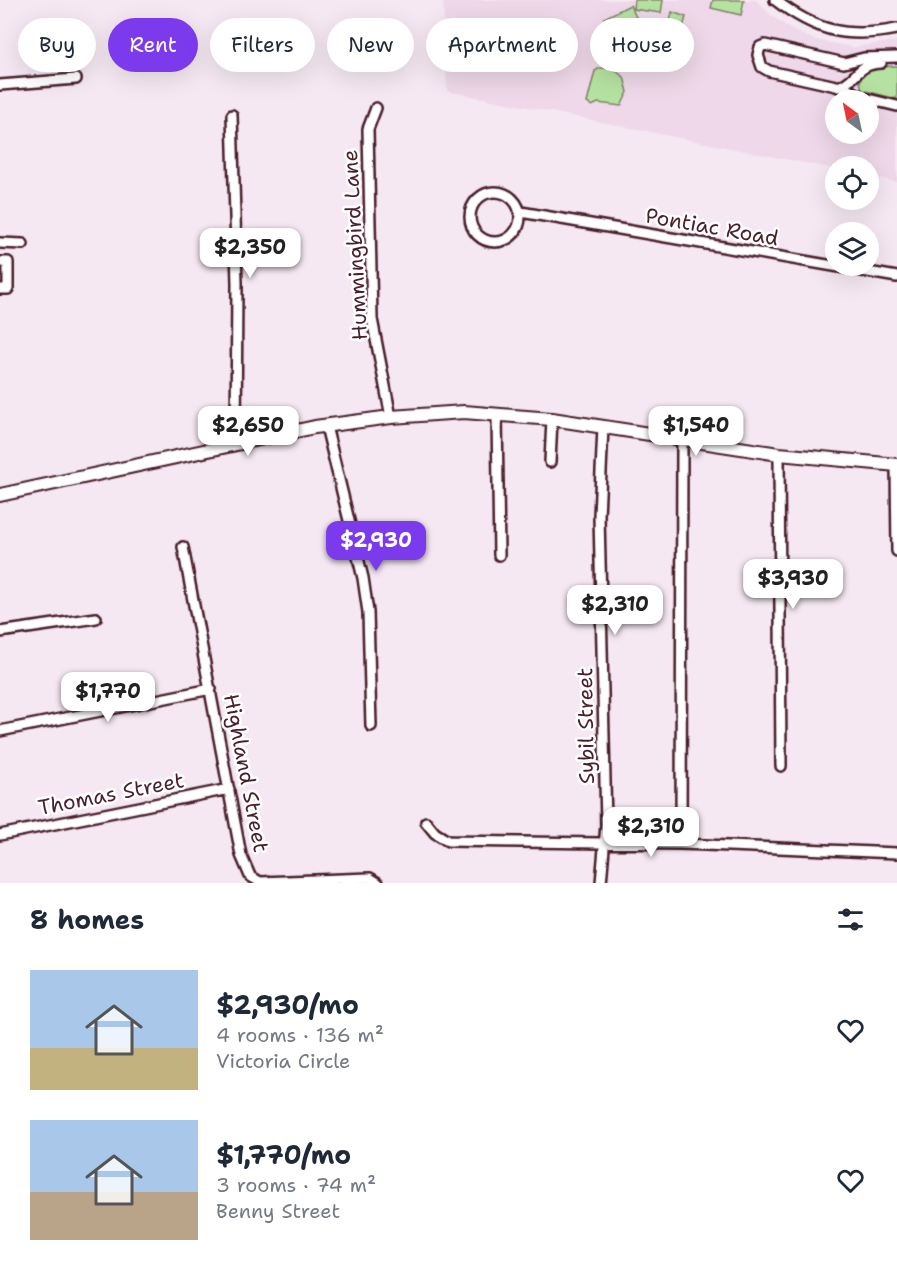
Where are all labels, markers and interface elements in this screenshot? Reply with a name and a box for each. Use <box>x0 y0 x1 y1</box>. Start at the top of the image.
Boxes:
chip: Buy <box>18 18 96 72</box>
chip: Rent <box>108 18 198 72</box>
chip: Filters <box>210 18 315 72</box>
chip: New <box>327 18 414 72</box>
chip: Apartment <box>426 18 578 72</box>
chip: House <box>590 18 694 72</box>
north arrow <box>825 90 879 144</box>
map controls <box>825 90 879 276</box>
street label: Hummingbird Lane <box>336 149 374 341</box>
button: locate <box>825 156 879 210</box>
street label: Pontiac Road <box>643 202 781 252</box>
button: layers <box>825 222 879 276</box>
pin: $2,350 <box>201 228 299 279</box>
text: $2,350 <box>214 234 286 260</box>
pin: $2,650 <box>199 406 297 457</box>
pin: $1,540 <box>647 406 745 457</box>
text: $2,650 <box>212 412 284 438</box>
text: $1,540 <box>662 412 730 438</box>
pin: $2,930 <box>327 521 425 572</box>
text: $2,930 <box>340 527 412 553</box>
pin: $3,930 <box>744 559 842 610</box>
text: $3,930 <box>757 565 829 591</box>
pin: $2,310 <box>566 585 664 636</box>
text: $2,310 <box>581 591 649 617</box>
street label: Sybil Street <box>571 668 601 784</box>
pin: $1,770 <box>59 672 157 723</box>
text: $1,770 <box>75 678 141 704</box>
street label: Highland Street <box>217 691 275 855</box>
street label: Thomas Street <box>36 766 186 822</box>
pin: $2,310 <box>602 807 700 858</box>
text: $2,310 <box>617 813 685 839</box>
text: 8 homes <box>30 902 144 937</box>
icon: filters <box>834 903 867 936</box>
text: $2,930/mo <box>216 987 359 1022</box>
icon: home <box>78 994 150 1066</box>
icon: heart <box>834 1014 867 1047</box>
text: 4 rooms · 136 m² <box>216 1022 384 1048</box>
text: Victoria Circle <box>216 1048 350 1074</box>
text: $1,770/mo <box>216 1137 351 1172</box>
icon: home <box>78 1144 150 1216</box>
icon: heart <box>834 1164 867 1197</box>
text: 3 rooms · 74 m² <box>216 1172 376 1198</box>
text: Benny Street <box>216 1198 340 1224</box>

